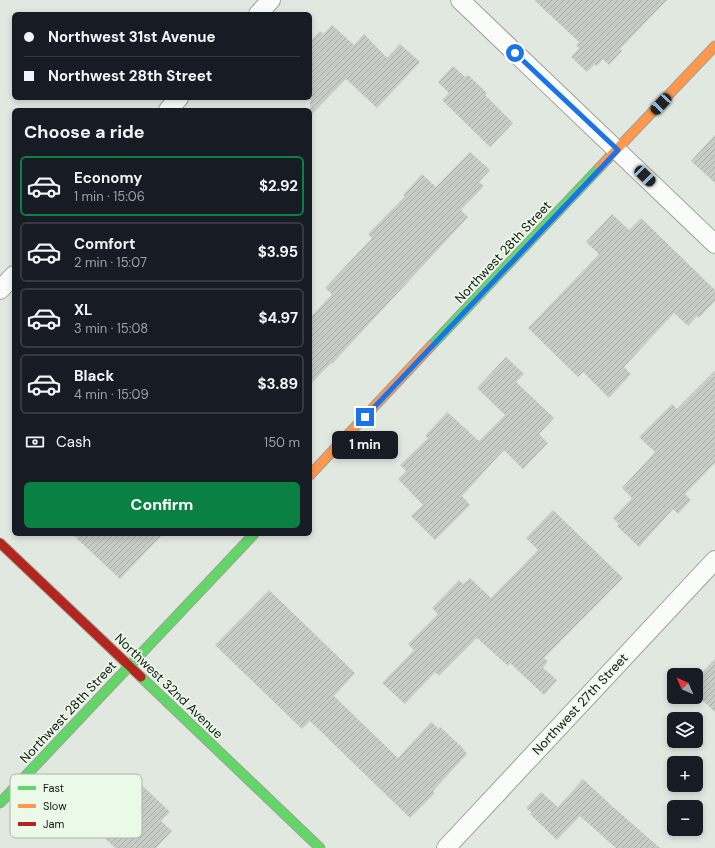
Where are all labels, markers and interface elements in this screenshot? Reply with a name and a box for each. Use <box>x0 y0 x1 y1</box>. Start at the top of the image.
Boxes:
text: Northwest 31st Avenue <box>48 27 215 47</box>
route start <box>506 44 524 62</box>
text: Northwest 28th Street <box>48 66 212 86</box>
car <box>648 91 674 117</box>
text: Choose a ride <box>24 120 145 144</box>
car <box>632 163 658 189</box>
icon: car <box>26 168 62 204</box>
text: Economy <box>74 168 142 188</box>
text: $2.92 <box>259 176 298 196</box>
text: 1 min · 15:06 <box>74 188 145 205</box>
street label: Northwest 28th Street <box>451 197 555 307</box>
icon: car <box>26 234 62 270</box>
text: Comfort <box>74 234 135 254</box>
text: $3.95 <box>258 242 298 262</box>
text: 2 min · 15:07 <box>74 254 147 271</box>
icon: car <box>26 300 62 336</box>
text: XL <box>74 300 92 320</box>
text: $4.97 <box>258 308 298 328</box>
text: 3 min · 15:08 <box>74 320 148 337</box>
icon: car <box>26 366 62 402</box>
text: Black <box>74 366 114 386</box>
text: $3.89 <box>257 374 298 394</box>
text: 4 min · 15:09 <box>74 386 149 403</box>
route end <box>356 408 374 426</box>
icon: cash <box>24 431 46 453</box>
callout: 1 min <box>332 431 398 459</box>
text: Cash <box>56 432 91 452</box>
text: 150 m <box>264 434 300 451</box>
text: 1 min <box>349 436 381 453</box>
button: Confirm <box>24 482 300 528</box>
street label: Northwest 32nd Avenue <box>111 630 227 742</box>
street label: Northwest 27th Street <box>528 650 632 758</box>
street label: Northwest 28th Street <box>16 657 120 767</box>
north arrow <box>667 668 703 704</box>
map controls <box>667 668 703 836</box>
button: layers <box>667 712 703 748</box>
button: + <box>667 756 703 792</box>
legend <box>10 774 142 838</box>
text: Fast <box>43 781 64 795</box>
text: Slow <box>43 799 67 813</box>
button: − <box>667 800 703 836</box>
text: Jam <box>43 817 64 831</box>

